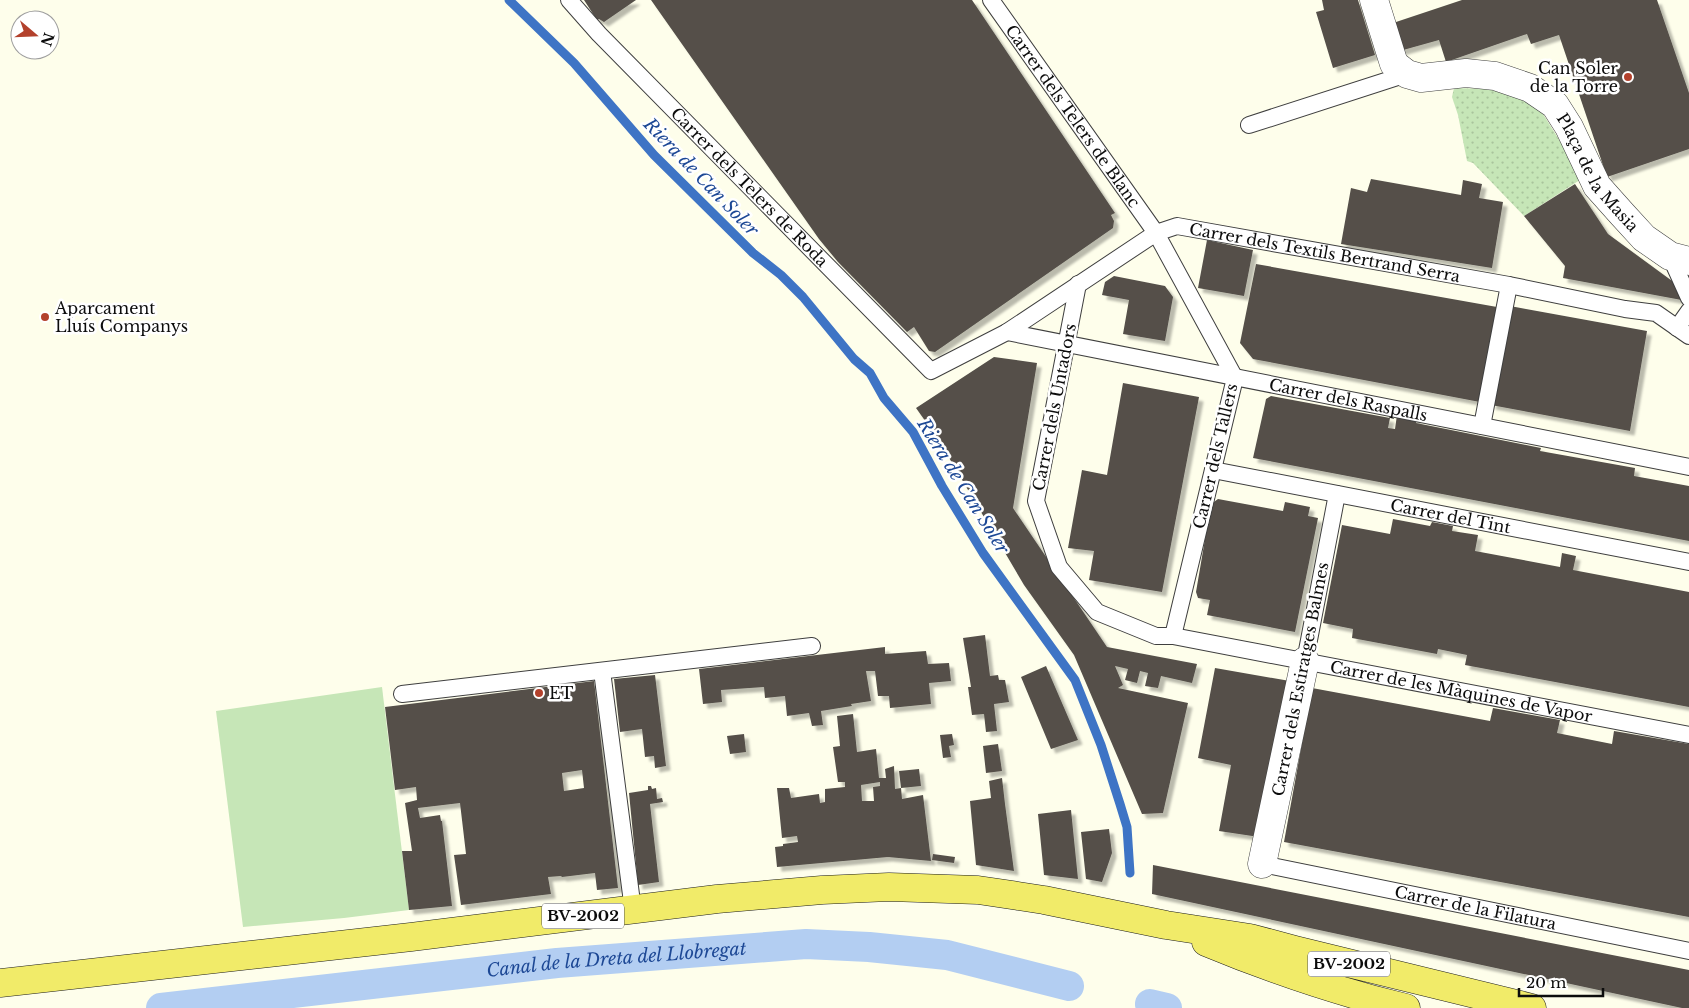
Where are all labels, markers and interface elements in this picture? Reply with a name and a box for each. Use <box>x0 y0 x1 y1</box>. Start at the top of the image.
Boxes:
north arrow <box>10 10 60 60</box>
street label: Carrer dels Telers de Blanc <box>1002 21 1145 211</box>
text: N <box>37 30 58 48</box>
place label: Can Soler de la Torre <box>1530 58 1618 96</box>
marker: Can Soler de la Torre <box>1622 71 1634 83</box>
street label: Carrer dels Telers de Roda <box>667 103 833 271</box>
street label: Plaça de la Masia <box>1553 109 1643 236</box>
water label: Riera de Can Soler <box>638 113 763 241</box>
street label: Carrer dels Textils Bertrand Serra <box>1188 218 1462 286</box>
place label: Aparcament Lluís Companys <box>54 298 188 336</box>
marker: Aparcament Lluís Companys <box>39 311 51 323</box>
street label: Carrer dels Untadors <box>1028 322 1080 492</box>
street label: Carrer dels Raspalls <box>1267 374 1429 425</box>
street label: Carrer dels Tallers <box>1189 381 1241 531</box>
water label: Riera de Can Soler <box>912 413 1014 558</box>
street label: Carrer del Tint <box>1389 495 1512 537</box>
street label: Carrer dels Estiratges Balmes <box>1267 560 1333 798</box>
street label: Carrer de les Màquines de Vapor <box>1328 656 1594 726</box>
place label: ET <box>549 683 574 703</box>
marker: ET <box>533 687 545 699</box>
street label: Carrer de la Filatura <box>1393 881 1558 934</box>
road number: BV-2002 <box>542 904 624 928</box>
water label: Canal de la Dreta del Llobregat <box>485 938 748 982</box>
road number: BV-2002 <box>1308 952 1390 976</box>
scale bar <box>1519 966 1603 998</box>
text: 20 m <box>1526 973 1566 992</box>

